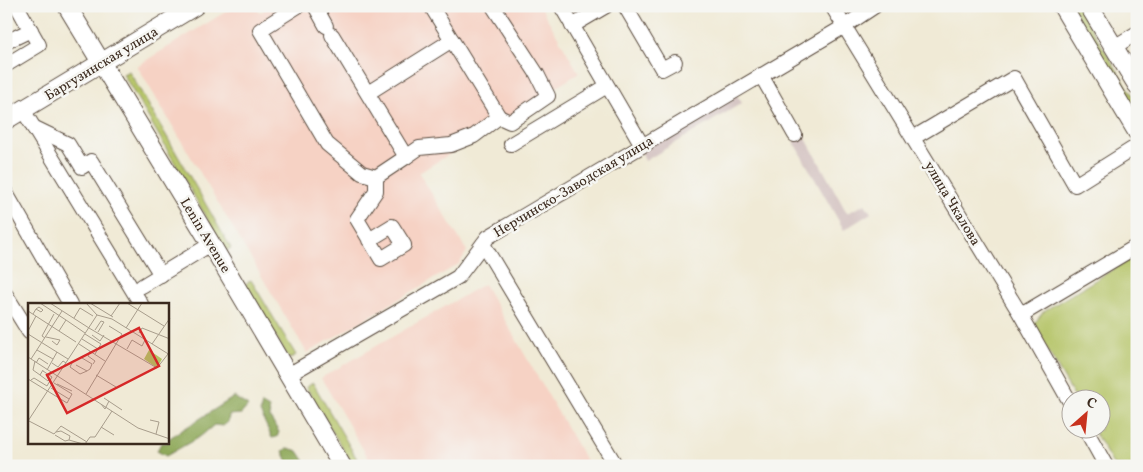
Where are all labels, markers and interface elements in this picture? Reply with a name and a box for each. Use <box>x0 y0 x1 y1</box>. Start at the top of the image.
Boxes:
street label: Баргузинская улица <box>41 23 162 106</box>
street label: Нерчинско-Заводская улица <box>490 132 657 243</box>
street label: улица Чкалова <box>919 158 984 249</box>
street label: Lenin Avenue <box>175 195 235 277</box>
inset map <box>28 303 169 444</box>
north arrow <box>1060 390 1110 440</box>
text: С <box>1083 393 1100 414</box>

